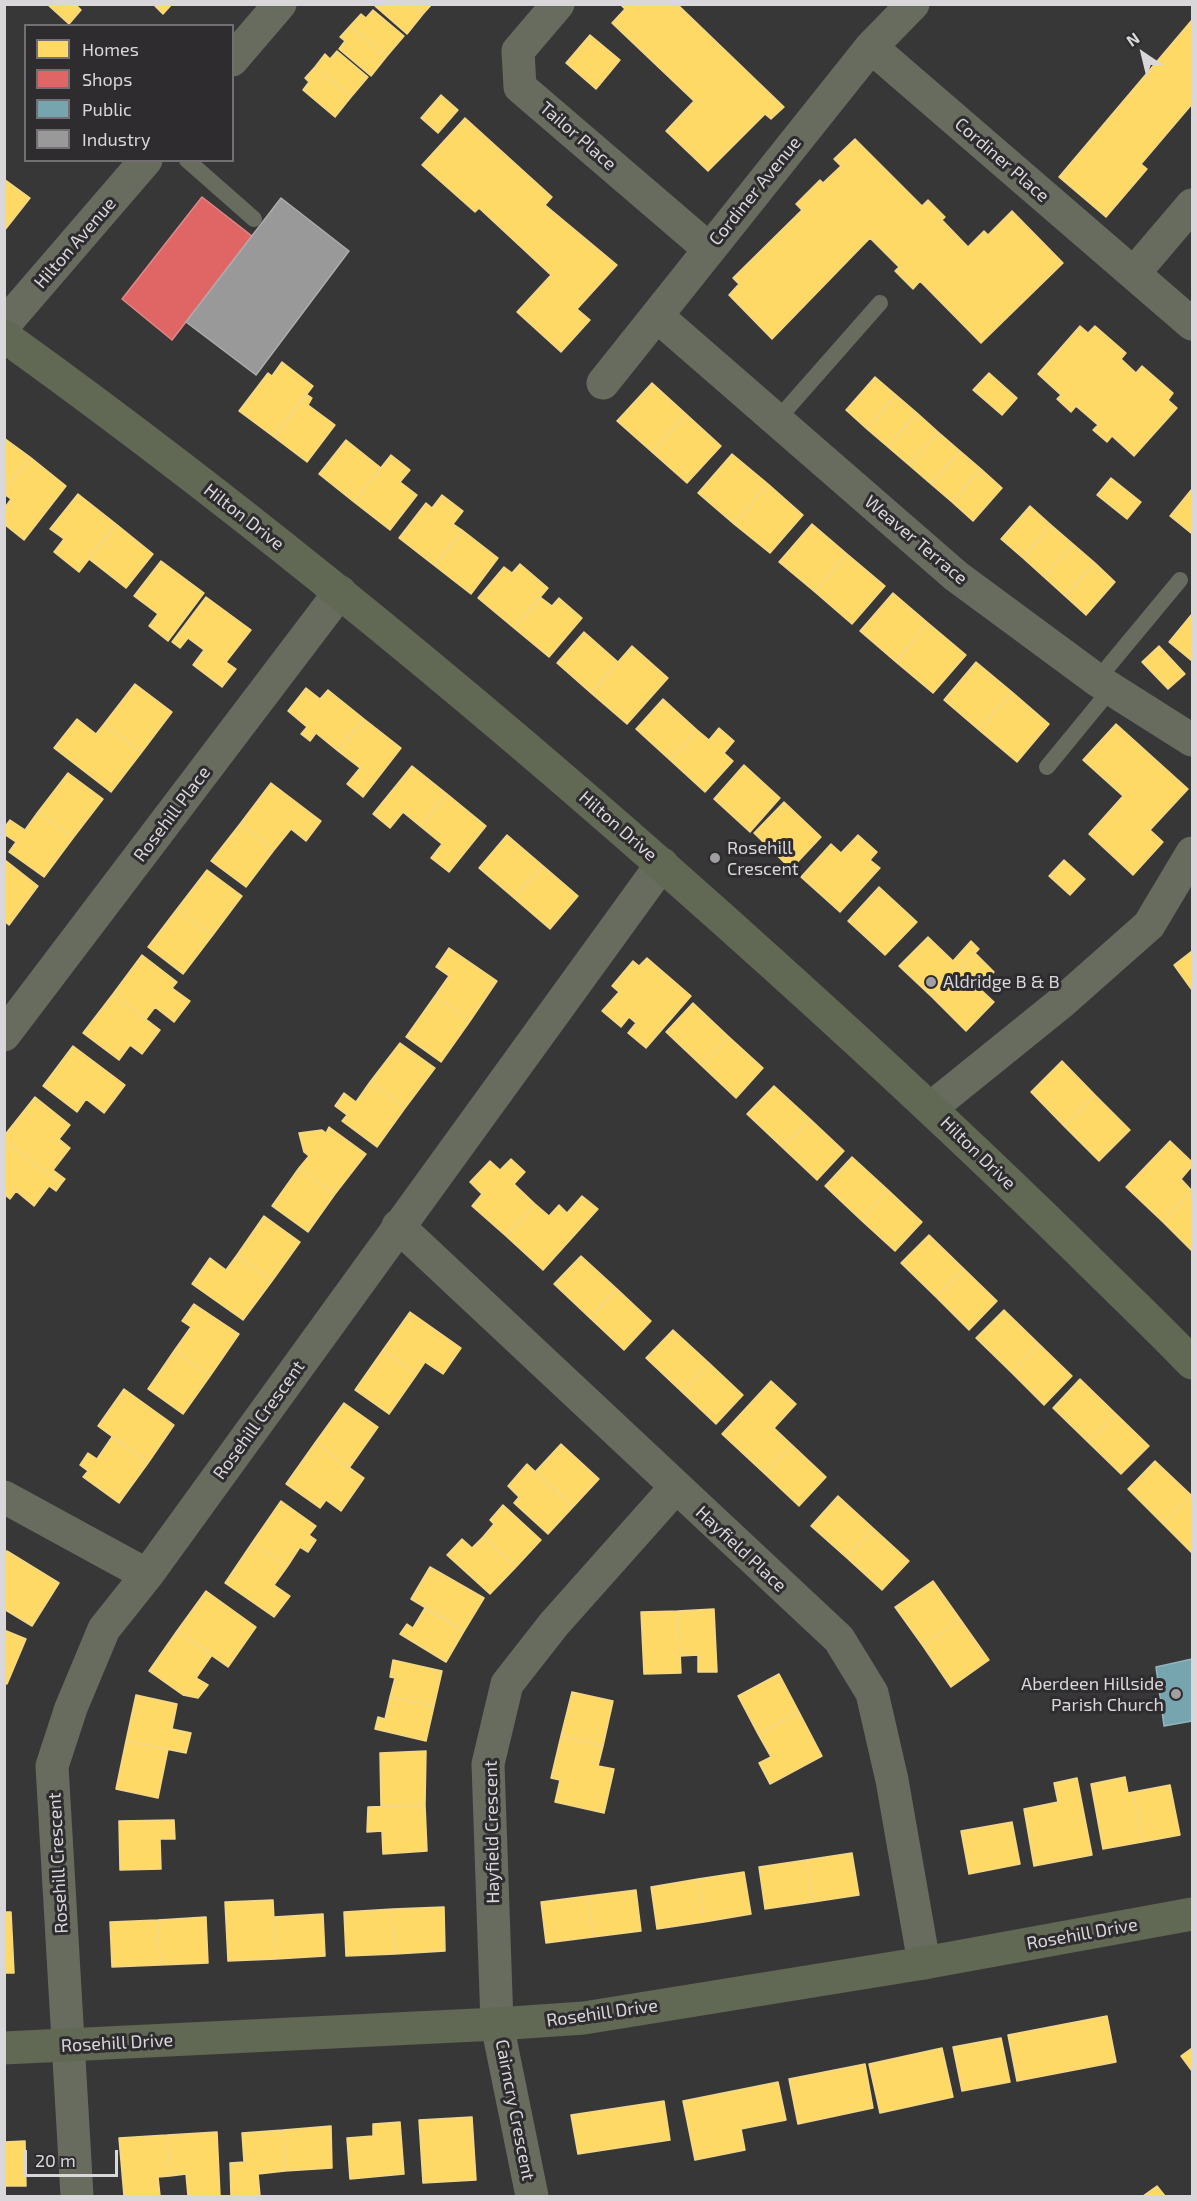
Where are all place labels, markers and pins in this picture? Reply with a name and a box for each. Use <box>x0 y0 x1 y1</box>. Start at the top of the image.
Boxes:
place label: Rosehill Crescent <box>727 837 799 880</box>
marker: Rosehill Crescent <box>708 851 722 865</box>
place label: Aldridge B & B <box>943 971 1060 993</box>
marker: Aldridge B & B <box>924 975 938 989</box>
place label: Aberdeen Hillside Parish Church <box>1021 1673 1164 1716</box>
marker: Aberdeen Hillside Parish Church <box>1169 1687 1183 1701</box>

